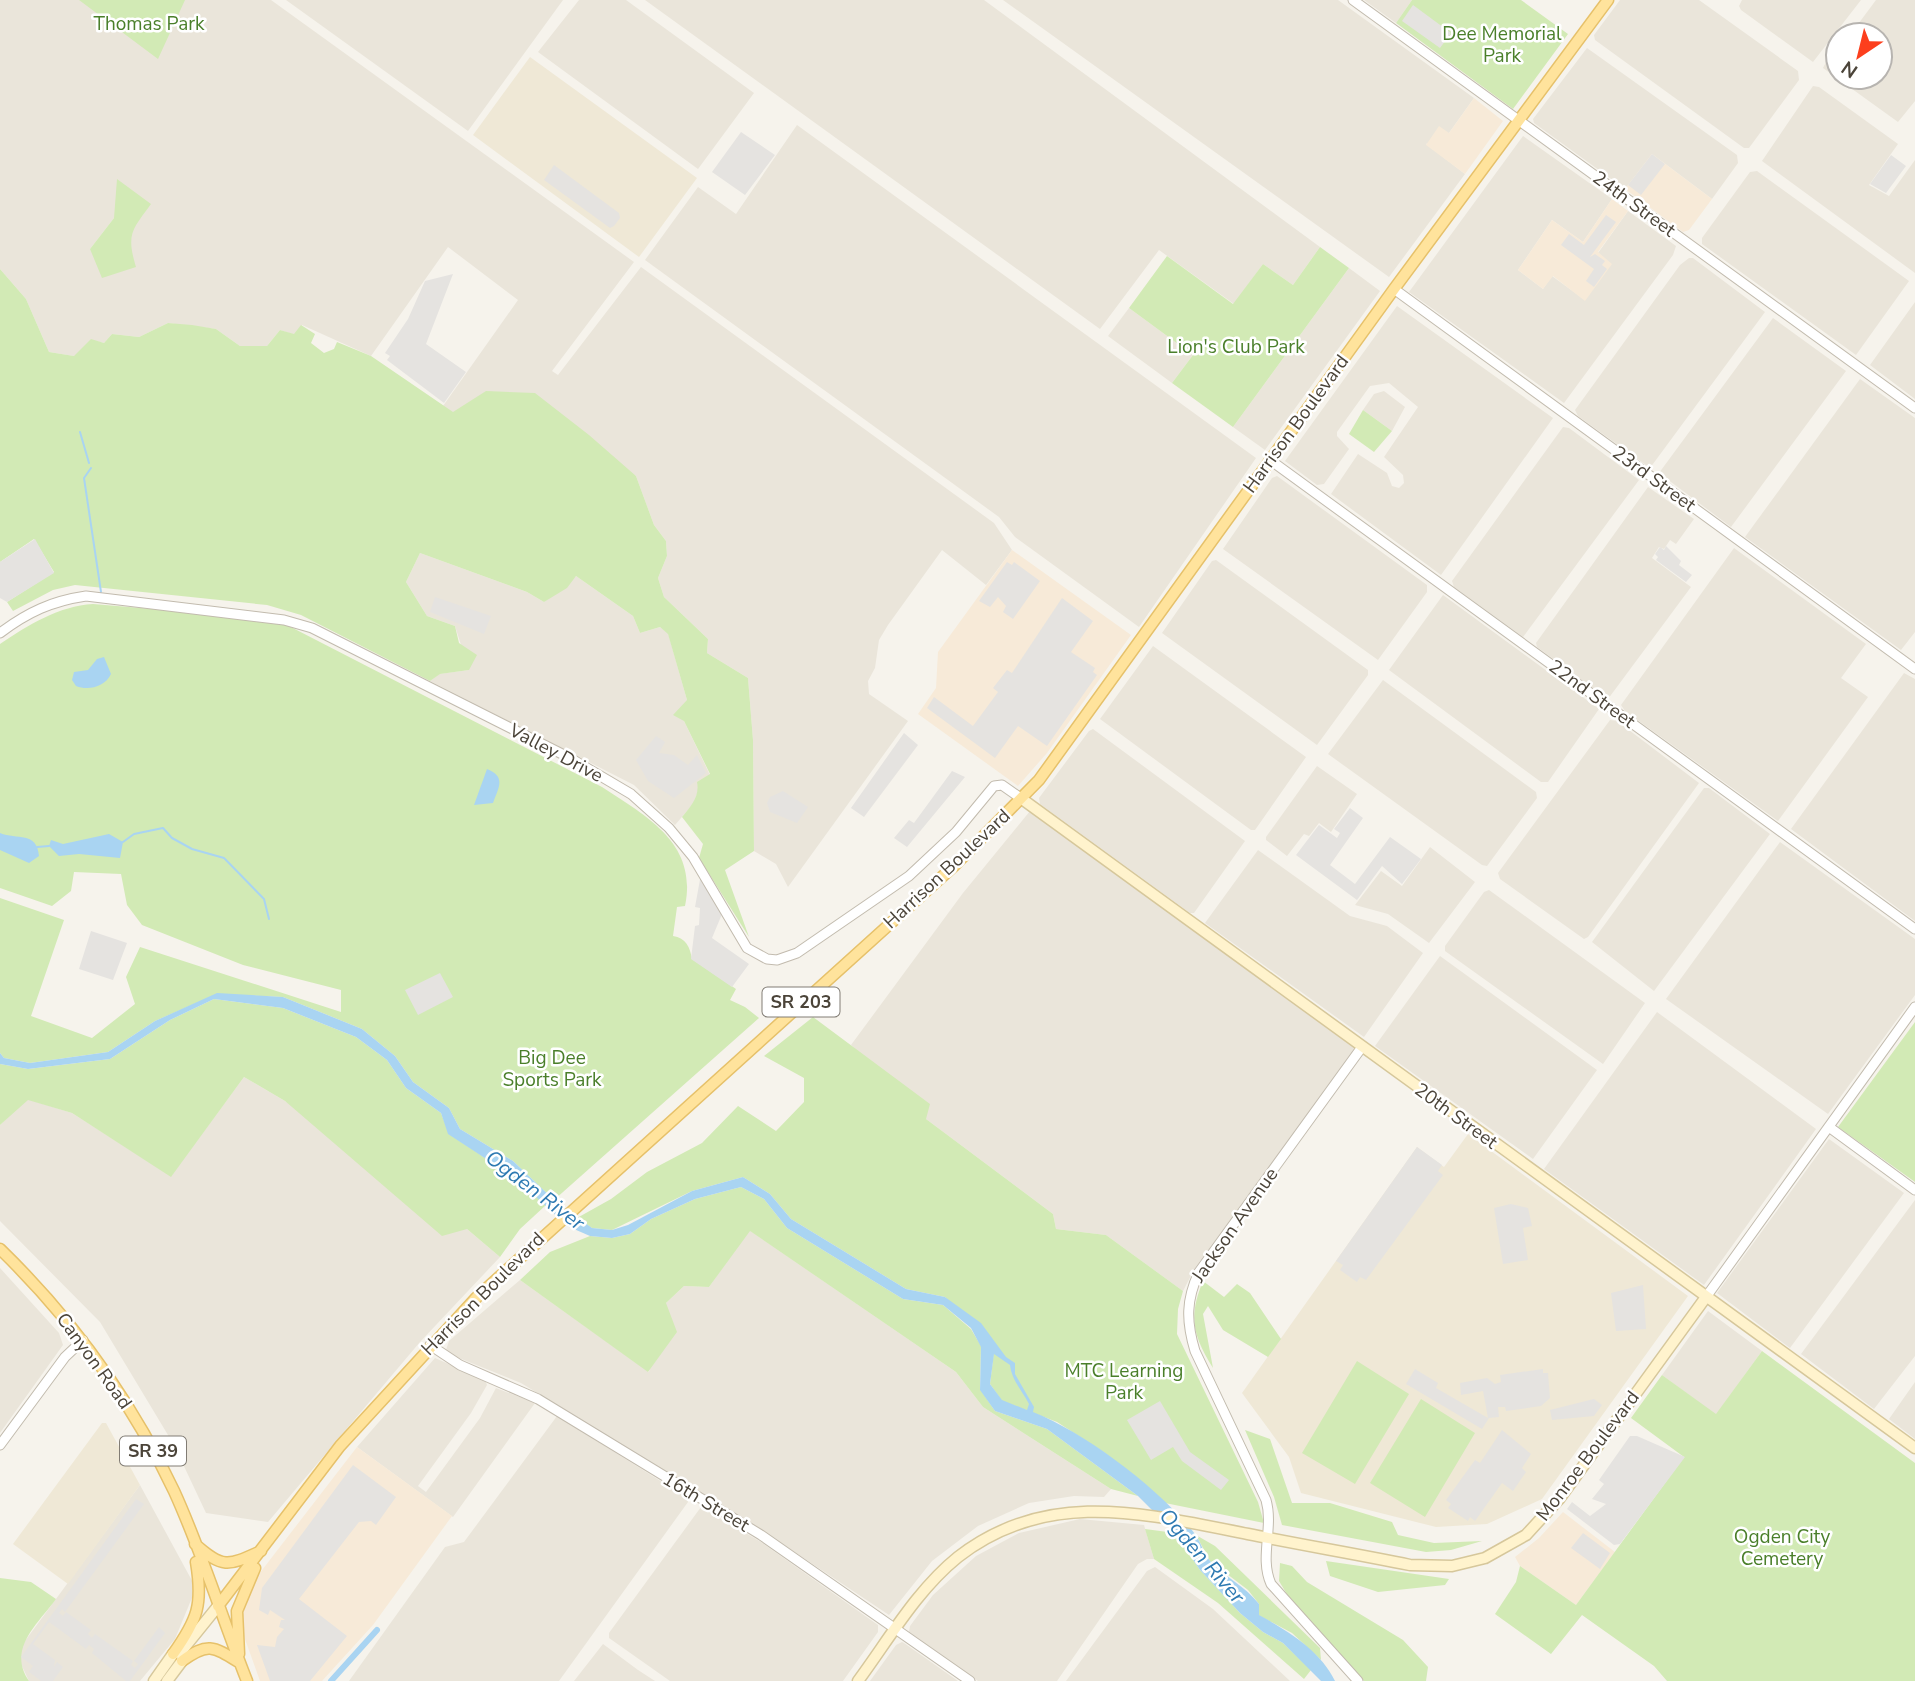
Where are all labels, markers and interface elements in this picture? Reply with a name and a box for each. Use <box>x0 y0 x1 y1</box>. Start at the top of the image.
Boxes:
park label: Thomas Park <box>93 11 205 37</box>
park label: Dee Memorial Park <box>1442 21 1562 69</box>
north arrow <box>1824 21 1894 91</box>
text: N <box>1837 54 1863 84</box>
street label: 24th Street <box>1587 165 1681 243</box>
park label: Lion's Club Park <box>1167 334 1305 360</box>
street label: Harrison Boulevard <box>1237 350 1355 498</box>
street label: 23rd Street <box>1607 440 1701 518</box>
street label: 22nd Street <box>1543 654 1641 735</box>
street label: Valley Drive <box>504 717 608 789</box>
street label: Harrison Boulevard <box>878 803 1016 935</box>
road number: SR 203 <box>762 987 840 1016</box>
park label: Big Dee Sports Park <box>502 1045 602 1093</box>
street label: 20th Street <box>1409 1077 1503 1155</box>
water label: Ogden River <box>480 1143 591 1237</box>
street label: Jackson Avenue <box>1185 1162 1284 1288</box>
street label: Harrison Boulevard <box>415 1226 551 1362</box>
street label: Canyon Road <box>50 1308 138 1414</box>
park label: MTC Learning Park <box>1065 1358 1183 1406</box>
street label: Monroe Boulevard <box>1530 1386 1646 1526</box>
road number: SR 39 <box>120 1436 186 1466</box>
street label: 16th Street <box>658 1466 755 1538</box>
water label: Ogden River <box>1153 1502 1251 1610</box>
park label: Ogden City Cemetery <box>1734 1524 1830 1572</box>

